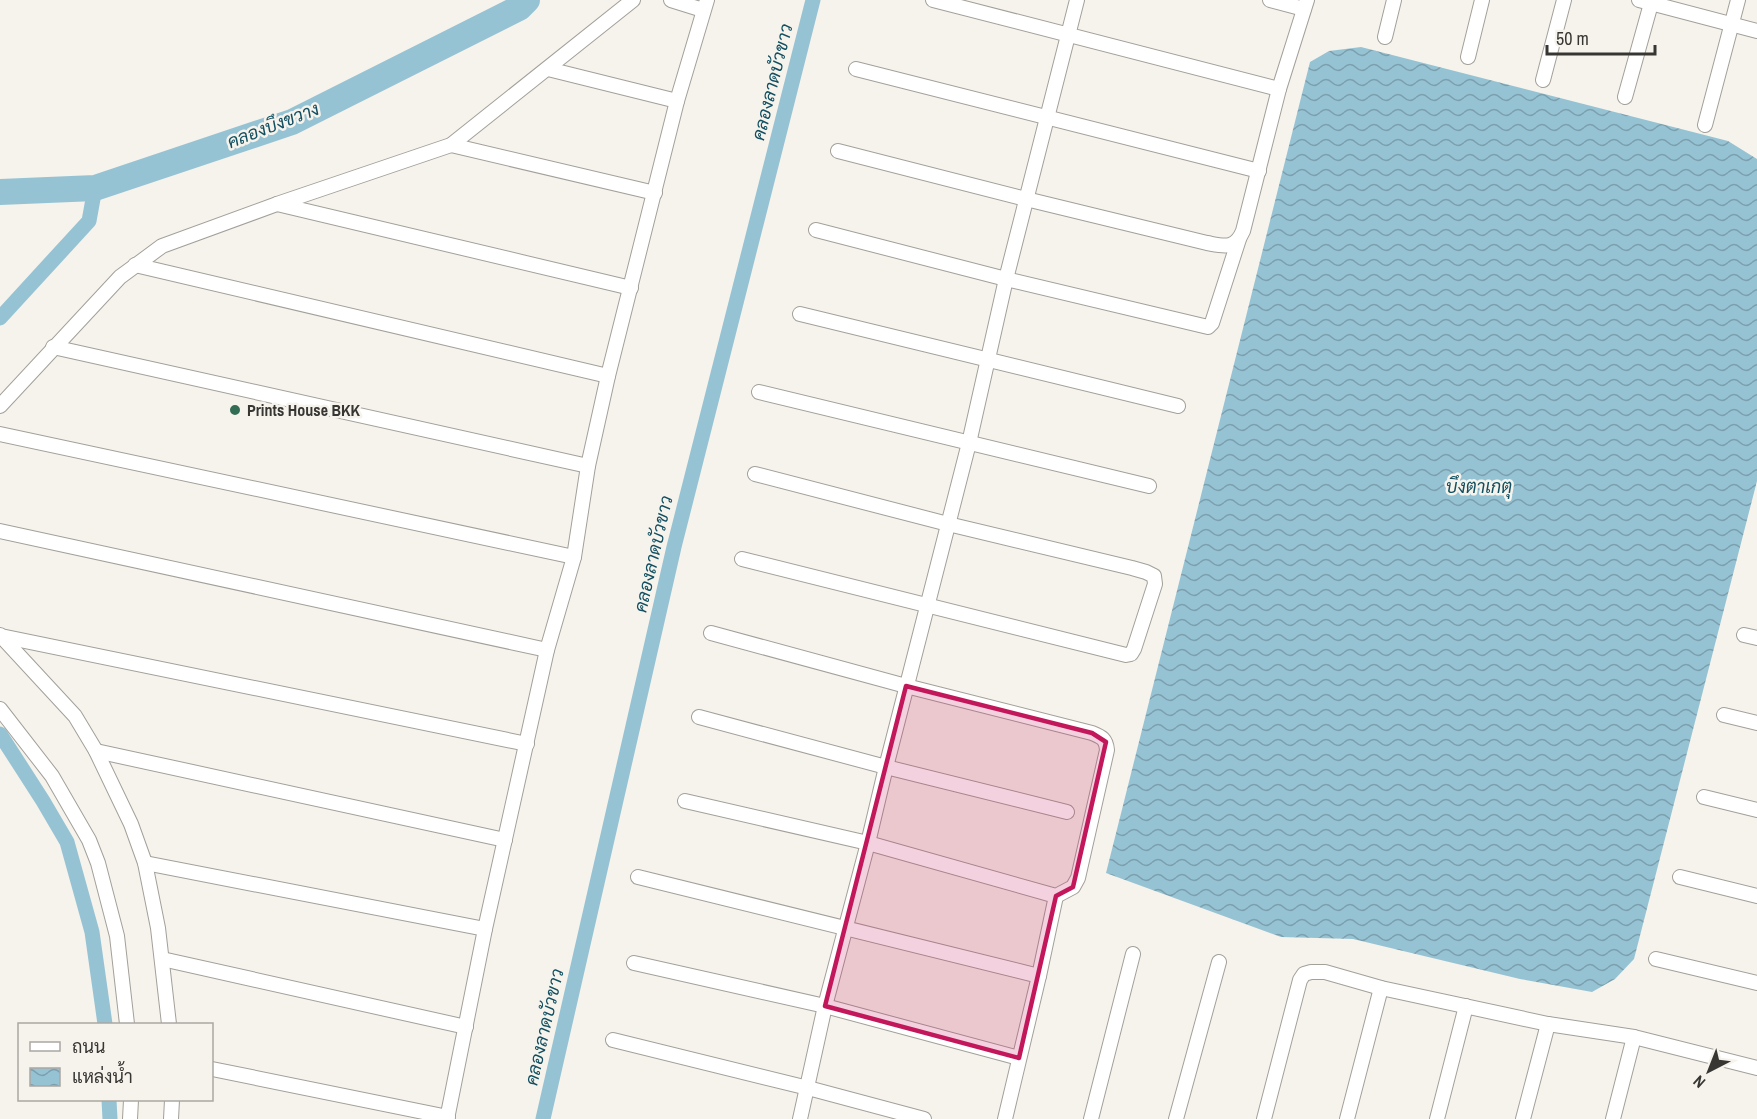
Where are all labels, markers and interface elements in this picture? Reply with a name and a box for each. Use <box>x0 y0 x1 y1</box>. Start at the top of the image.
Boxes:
scale bar <box>1547 18 1655 56</box>
water label: คลองลาดบัวขาว <box>745 21 799 143</box>
text: 50 m <box>1556 26 1589 51</box>
water label: คลองบึงขวาง <box>223 96 323 154</box>
place label: Prints House BKK <box>247 399 361 421</box>
marker: Prints House BKK <box>228 403 242 417</box>
water label: บึงตาเกตุ <box>1446 474 1512 499</box>
water label: คลองลาดบัวขาว <box>627 493 679 615</box>
water label: คลองลาดบัวขาว <box>518 966 570 1088</box>
legend <box>18 1023 213 1101</box>
text: ถนน <box>72 1034 105 1059</box>
north arrow <box>1679 1041 1739 1101</box>
text: แหล่งน้ำ <box>72 1061 133 1089</box>
text: N <box>1688 1071 1710 1093</box>

